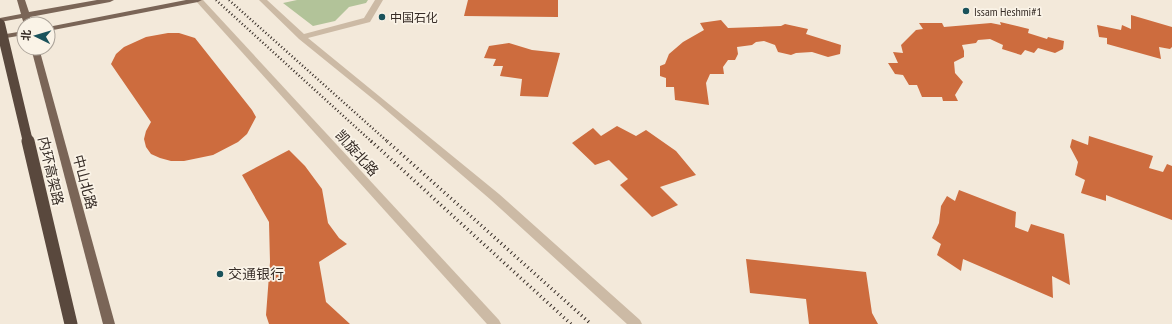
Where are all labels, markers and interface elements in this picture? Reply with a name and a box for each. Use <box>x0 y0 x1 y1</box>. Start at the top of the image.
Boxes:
place label: Issam Heshmi#1 <box>974 4 1042 19</box>
marker: Issam Heshmi#1 <box>961 6 971 16</box>
place label: 中国石化 <box>390 10 438 25</box>
marker: 中国石化 <box>377 12 387 22</box>
north arrow <box>16 16 56 56</box>
text: 北 <box>19 29 33 41</box>
street label: 凯旋北路 <box>332 126 382 180</box>
street label: 内环高架路 <box>34 135 68 207</box>
street label: 中山北路 <box>69 153 101 211</box>
place label: 交通银行 <box>228 265 284 283</box>
marker: 交通银行 <box>215 269 225 279</box>

